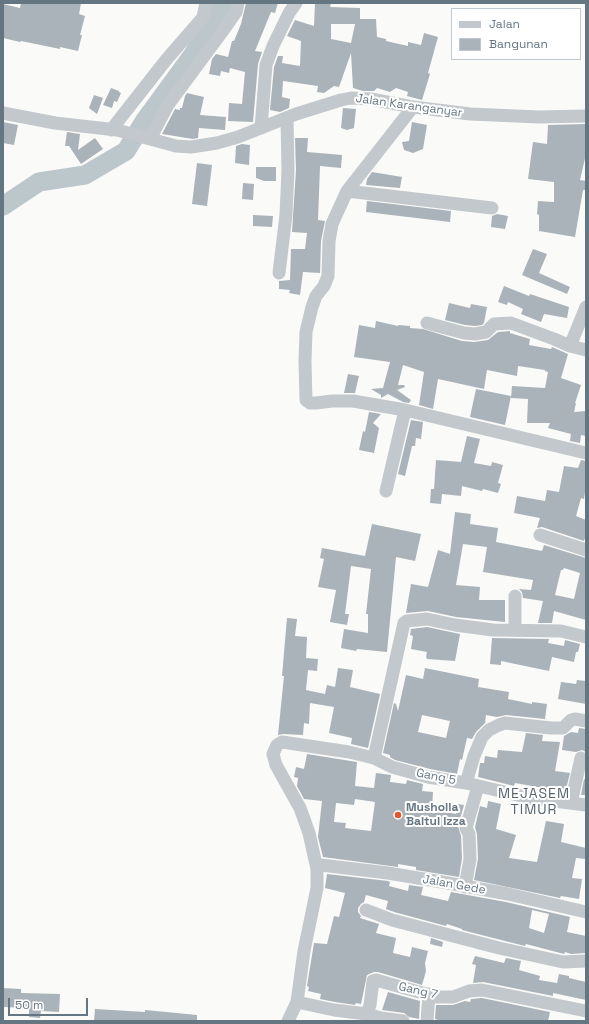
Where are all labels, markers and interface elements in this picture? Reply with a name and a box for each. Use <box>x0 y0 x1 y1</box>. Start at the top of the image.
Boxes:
legend <box>451 8 581 60</box>
text: Jalan <box>489 16 520 32</box>
text: Bangunan <box>489 36 548 52</box>
street label: Jalan Karanganyar <box>355 91 463 121</box>
street label: Gang 5 <box>415 766 457 788</box>
district label: MEJASEM TIMUR <box>498 786 570 818</box>
place label: Musholla Baitul Izza <box>406 801 466 829</box>
marker: Musholla Baitul Izza <box>393 810 403 820</box>
street label: Jalan Gede <box>421 872 487 898</box>
street label: Gang 7 <box>397 980 439 1002</box>
scale bar <box>10 990 90 1016</box>
text: 50 m <box>15 997 43 1013</box>

